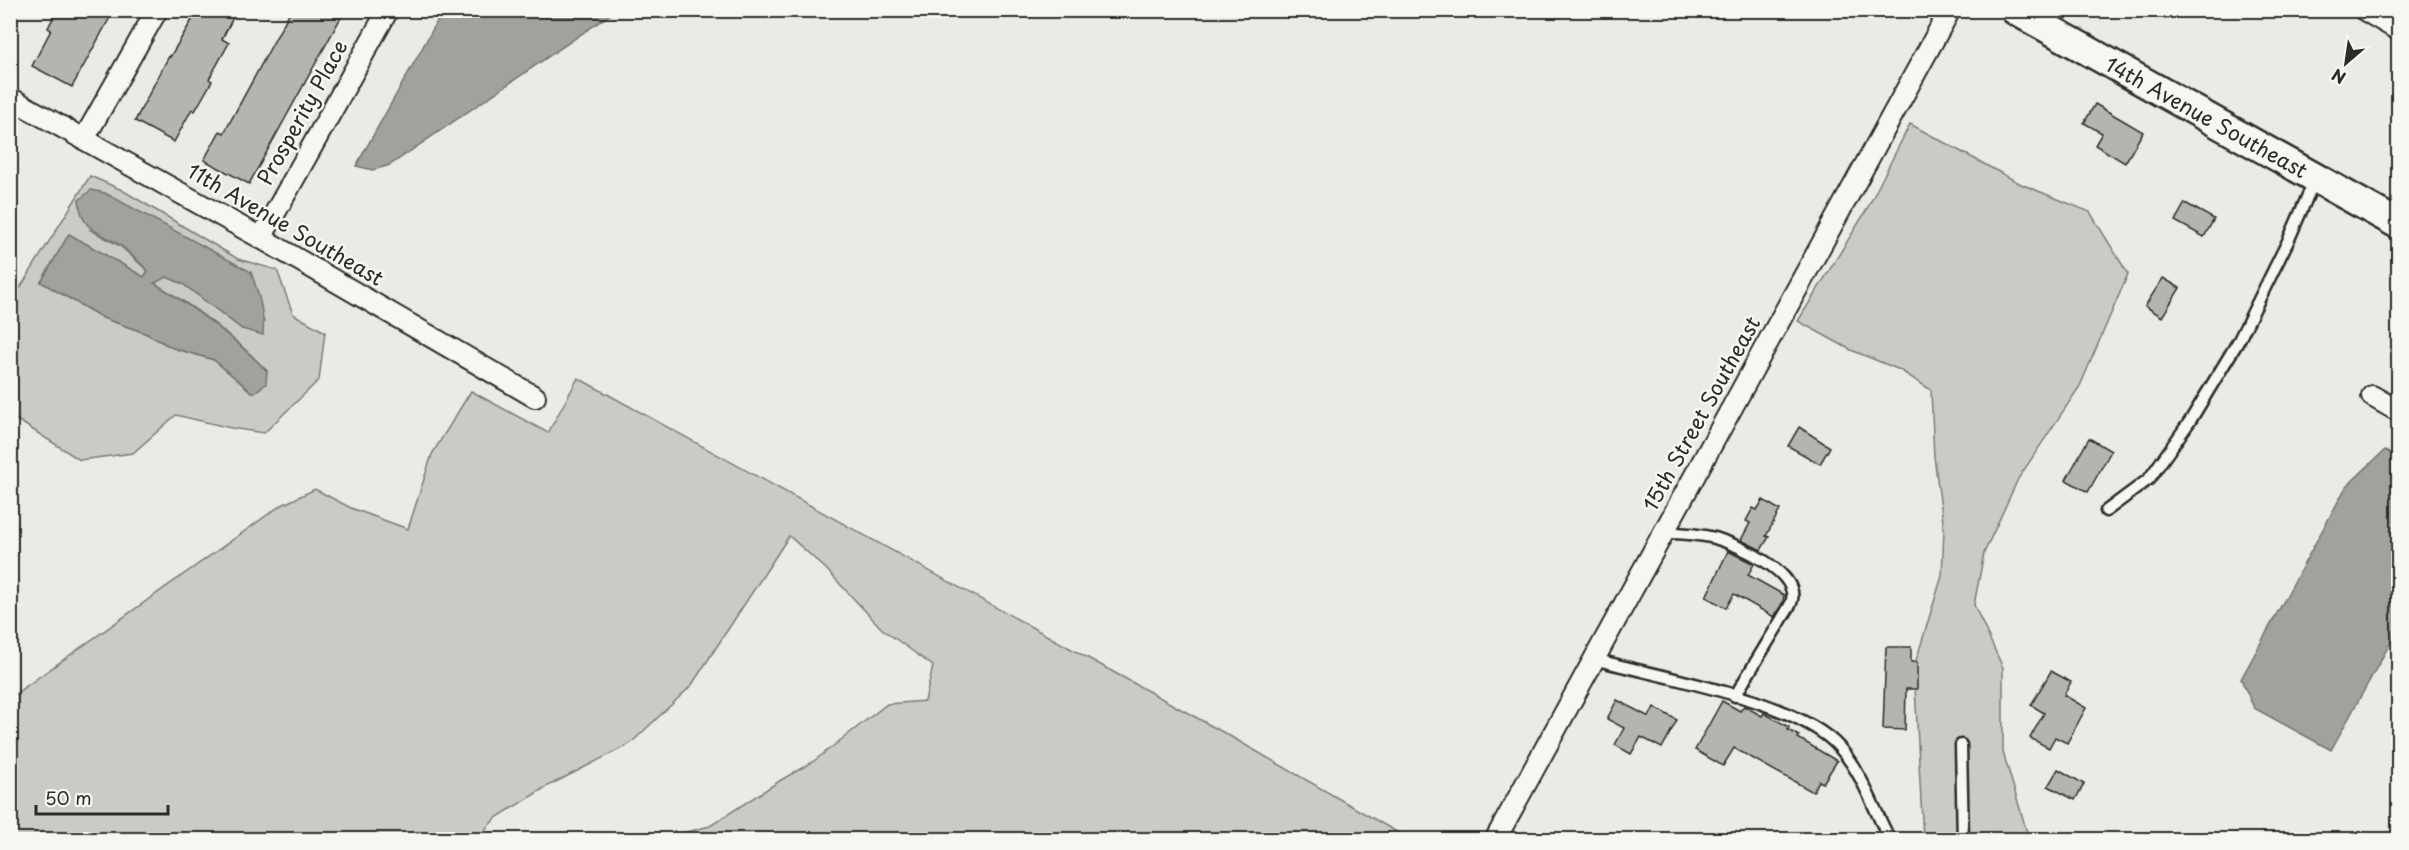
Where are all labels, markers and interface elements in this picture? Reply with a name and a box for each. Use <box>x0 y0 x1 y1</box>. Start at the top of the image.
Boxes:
street label: Prosperity Place <box>248 33 355 191</box>
north arrow <box>2316 33 2376 93</box>
street label: 14th Avenue Southeast <box>2100 47 2314 185</box>
text: N <box>2327 63 2350 91</box>
street label: 11th Avenue Southeast <box>182 154 390 293</box>
street label: 15th Street Southeast <box>1633 310 1767 516</box>
scale bar <box>36 778 168 816</box>
text: 50 m <box>45 784 92 811</box>

